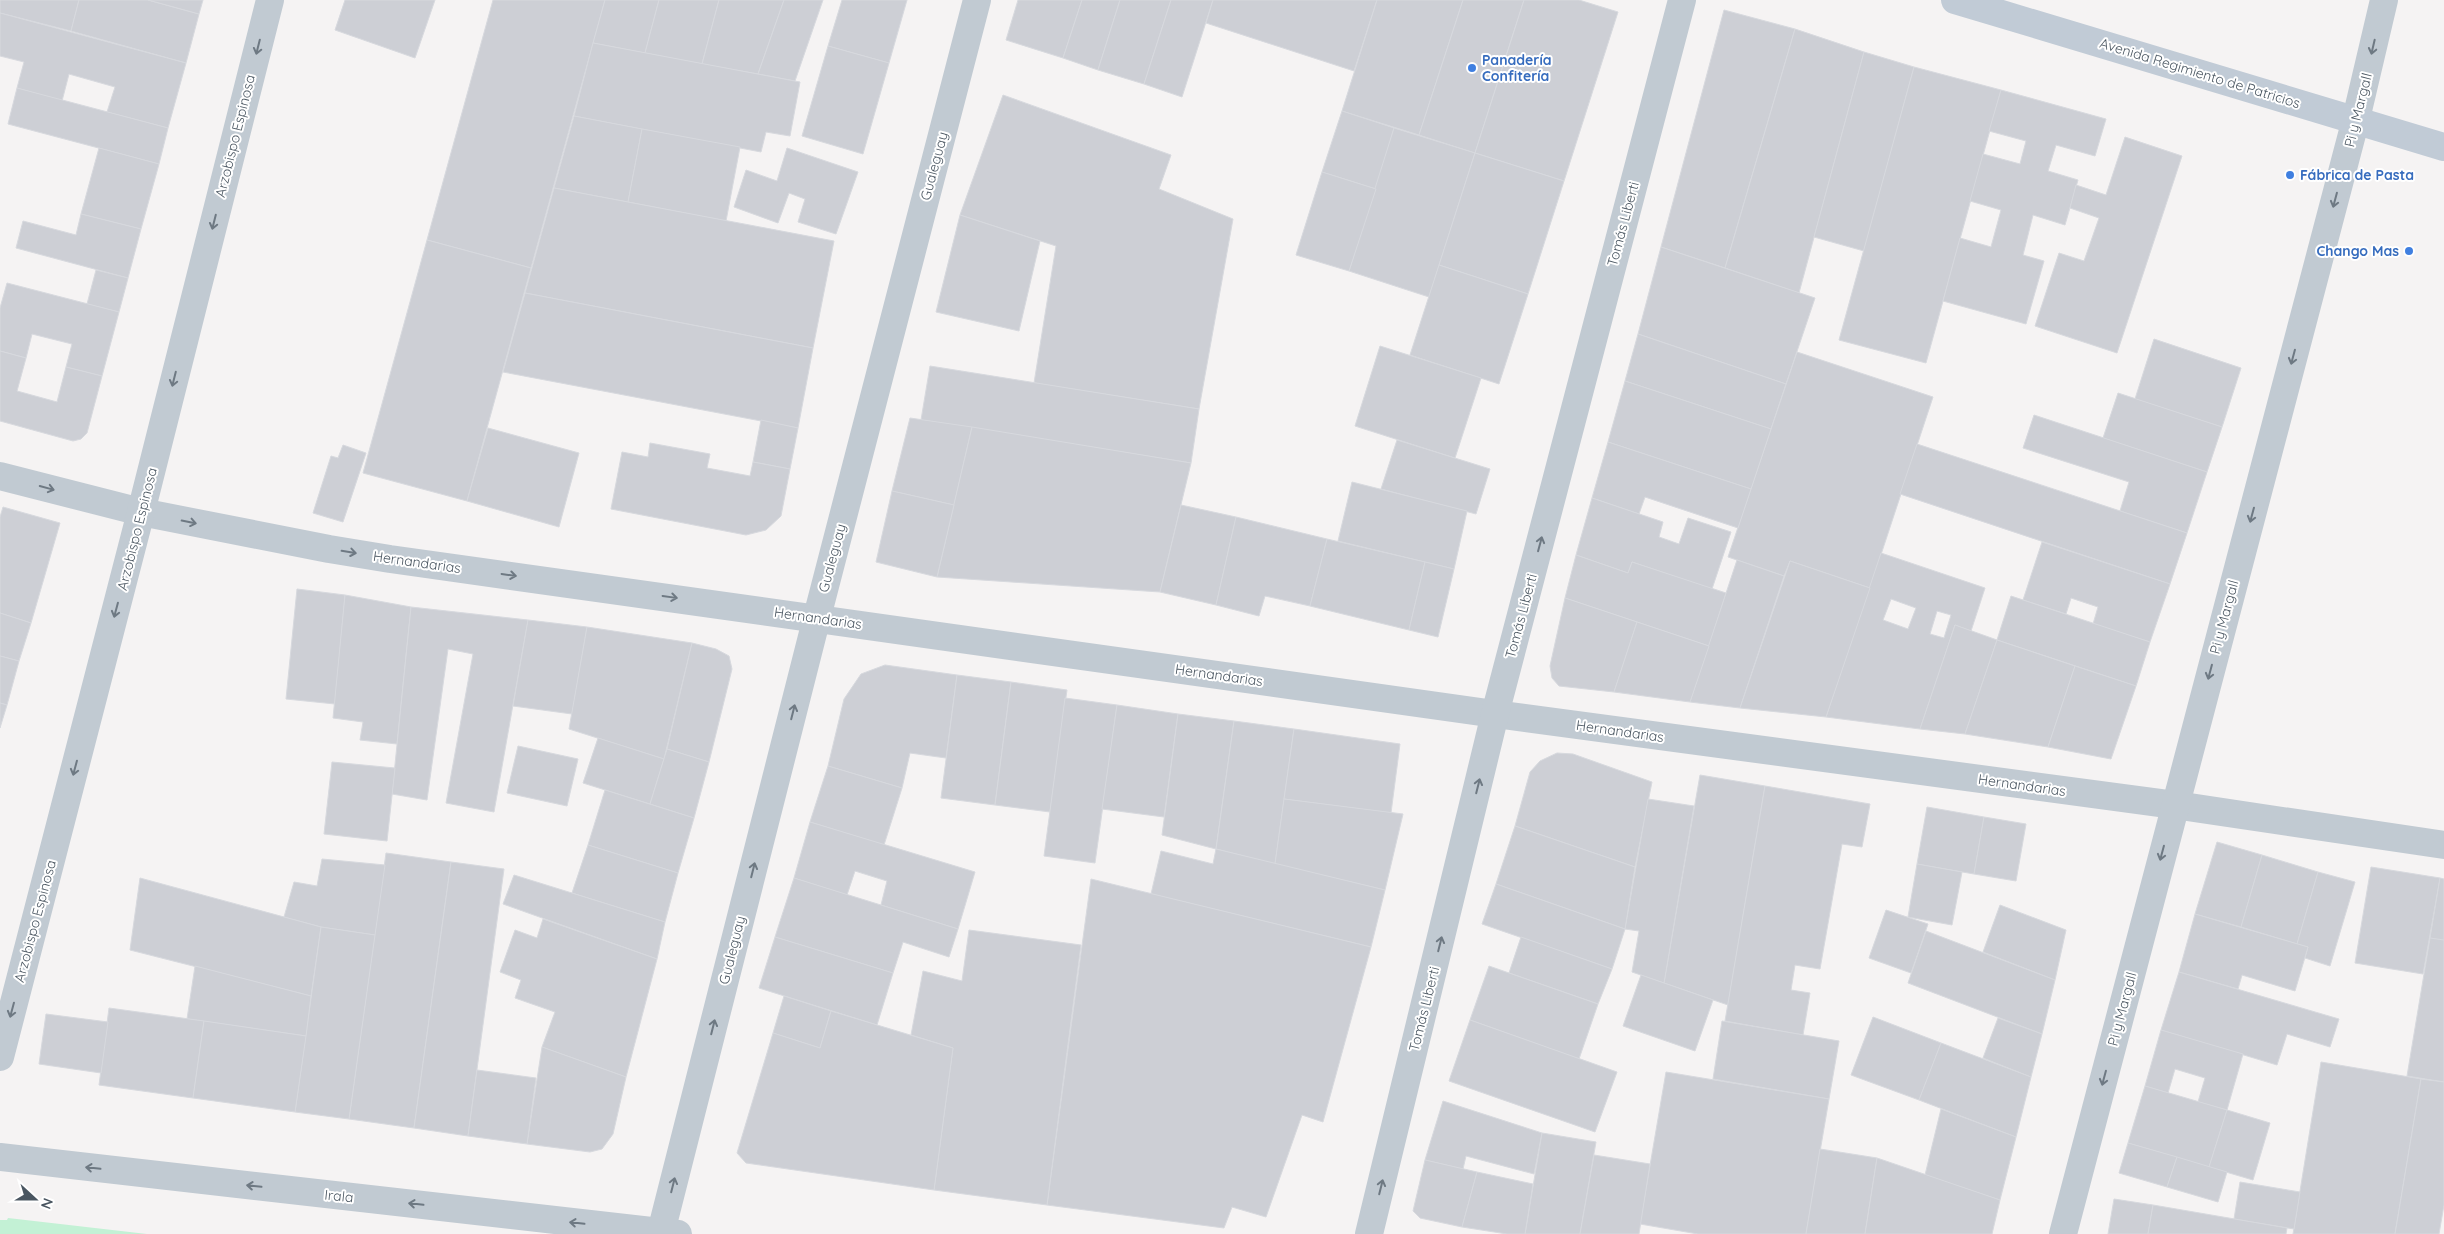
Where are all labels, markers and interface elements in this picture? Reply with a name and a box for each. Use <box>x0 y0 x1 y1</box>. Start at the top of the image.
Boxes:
street label: Avenida Regimiento de Patricios <box>2098 34 2302 112</box>
one-way arrow <box>253 39 262 55</box>
one-way arrow <box>2368 39 2377 55</box>
place label: Panadería Confitería <box>1482 51 1552 85</box>
marker: Panadería Confitería <box>1466 62 1478 74</box>
street label: Pi y Margall <box>2340 71 2376 149</box>
street label: Arzobispo Espinosa <box>211 73 259 199</box>
street label: Gualeguay <box>916 130 952 202</box>
place label: Fábrica de Pasta <box>2300 166 2414 184</box>
marker: Fábrica de Pasta <box>2284 169 2296 181</box>
street label: Tomás Liberti <box>1603 180 1643 268</box>
one-way arrow <box>2330 192 2339 208</box>
one-way arrow <box>209 213 218 229</box>
place label: Chango Mas <box>2317 242 2399 260</box>
marker: Chango Mas <box>2403 245 2415 257</box>
one-way arrow <box>2288 349 2298 365</box>
one-way arrow <box>169 371 179 387</box>
street label: Arzobispo Espinosa <box>113 466 161 592</box>
one-way arrow <box>39 484 55 493</box>
one-way arrow <box>2246 506 2256 522</box>
one-way arrow <box>180 517 196 527</box>
street label: Gualeguay <box>814 522 850 594</box>
one-way arrow <box>1536 536 1545 552</box>
one-way arrow <box>340 547 356 557</box>
street label: Hernandarias <box>372 547 462 577</box>
one-way arrow <box>501 570 517 580</box>
street label: Tomás Liberti <box>1501 572 1541 660</box>
street label: Pi y Margall <box>2205 578 2243 656</box>
one-way arrow <box>662 592 678 602</box>
one-way arrow <box>110 602 120 618</box>
street label: Hernandarias <box>773 603 863 633</box>
street label: Hernandarias <box>1174 660 1264 690</box>
one-way arrow <box>2205 663 2214 679</box>
one-way arrow <box>788 705 798 721</box>
street label: Hernandarias <box>1575 716 1665 746</box>
one-way arrow <box>70 759 79 775</box>
street label: Hernandarias <box>1977 770 2067 800</box>
one-way arrow <box>1474 778 1483 794</box>
one-way arrow <box>2157 844 2167 860</box>
street label: Arzobispo Espinosa <box>10 858 60 984</box>
one-way arrow <box>748 862 758 878</box>
street label: Gualeguay <box>715 914 749 986</box>
one-way arrow <box>1436 936 1445 952</box>
street label: Tomás Liberti <box>1405 965 1443 1053</box>
street label: Pi y Margall <box>2103 970 2141 1048</box>
one-way arrow <box>7 1001 16 1017</box>
one-way arrow <box>709 1020 718 1036</box>
one-way arrow <box>2099 1069 2108 1085</box>
one-way arrow <box>85 1163 101 1173</box>
north arrow <box>10 1174 60 1224</box>
one-way arrow <box>669 1177 678 1193</box>
one-way arrow <box>1377 1179 1386 1195</box>
one-way arrow <box>247 1181 263 1191</box>
street label: Irala <box>324 1186 354 1206</box>
text: N <box>37 1196 57 1212</box>
one-way arrow <box>408 1199 424 1209</box>
one-way arrow <box>570 1218 586 1228</box>

